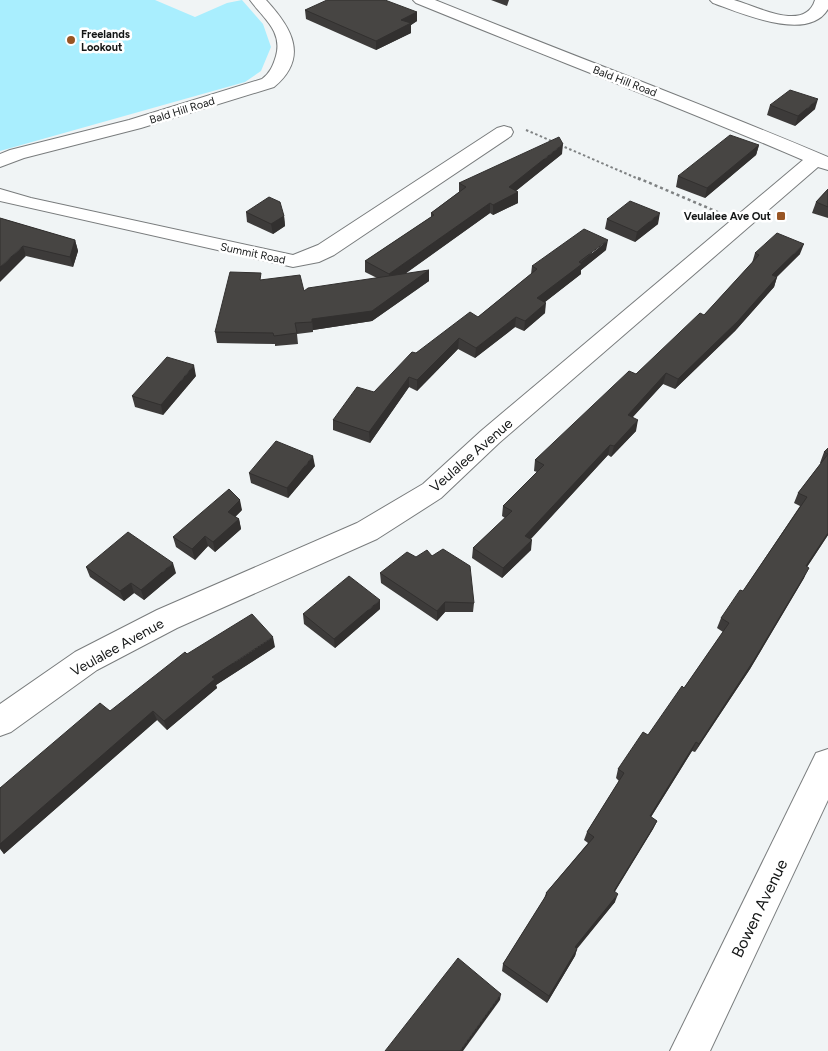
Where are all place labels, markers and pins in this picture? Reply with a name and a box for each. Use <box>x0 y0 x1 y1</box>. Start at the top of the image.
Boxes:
place label: Freelands Lookout <box>81 28 130 54</box>
marker: Freelands Lookout <box>65 34 77 46</box>
place label: Veulalee Ave Out <box>684 210 772 223</box>
marker: Veulalee Ave Out <box>775 210 787 222</box>

